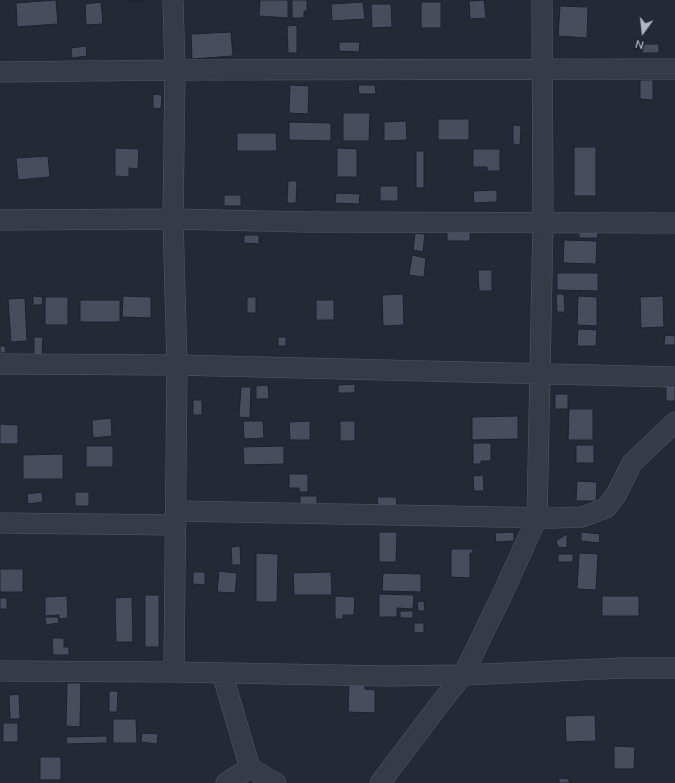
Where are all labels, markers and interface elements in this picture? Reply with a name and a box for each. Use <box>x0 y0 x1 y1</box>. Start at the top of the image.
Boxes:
north arrow <box>623 12 663 52</box>
text: N <box>634 36 646 52</box>

